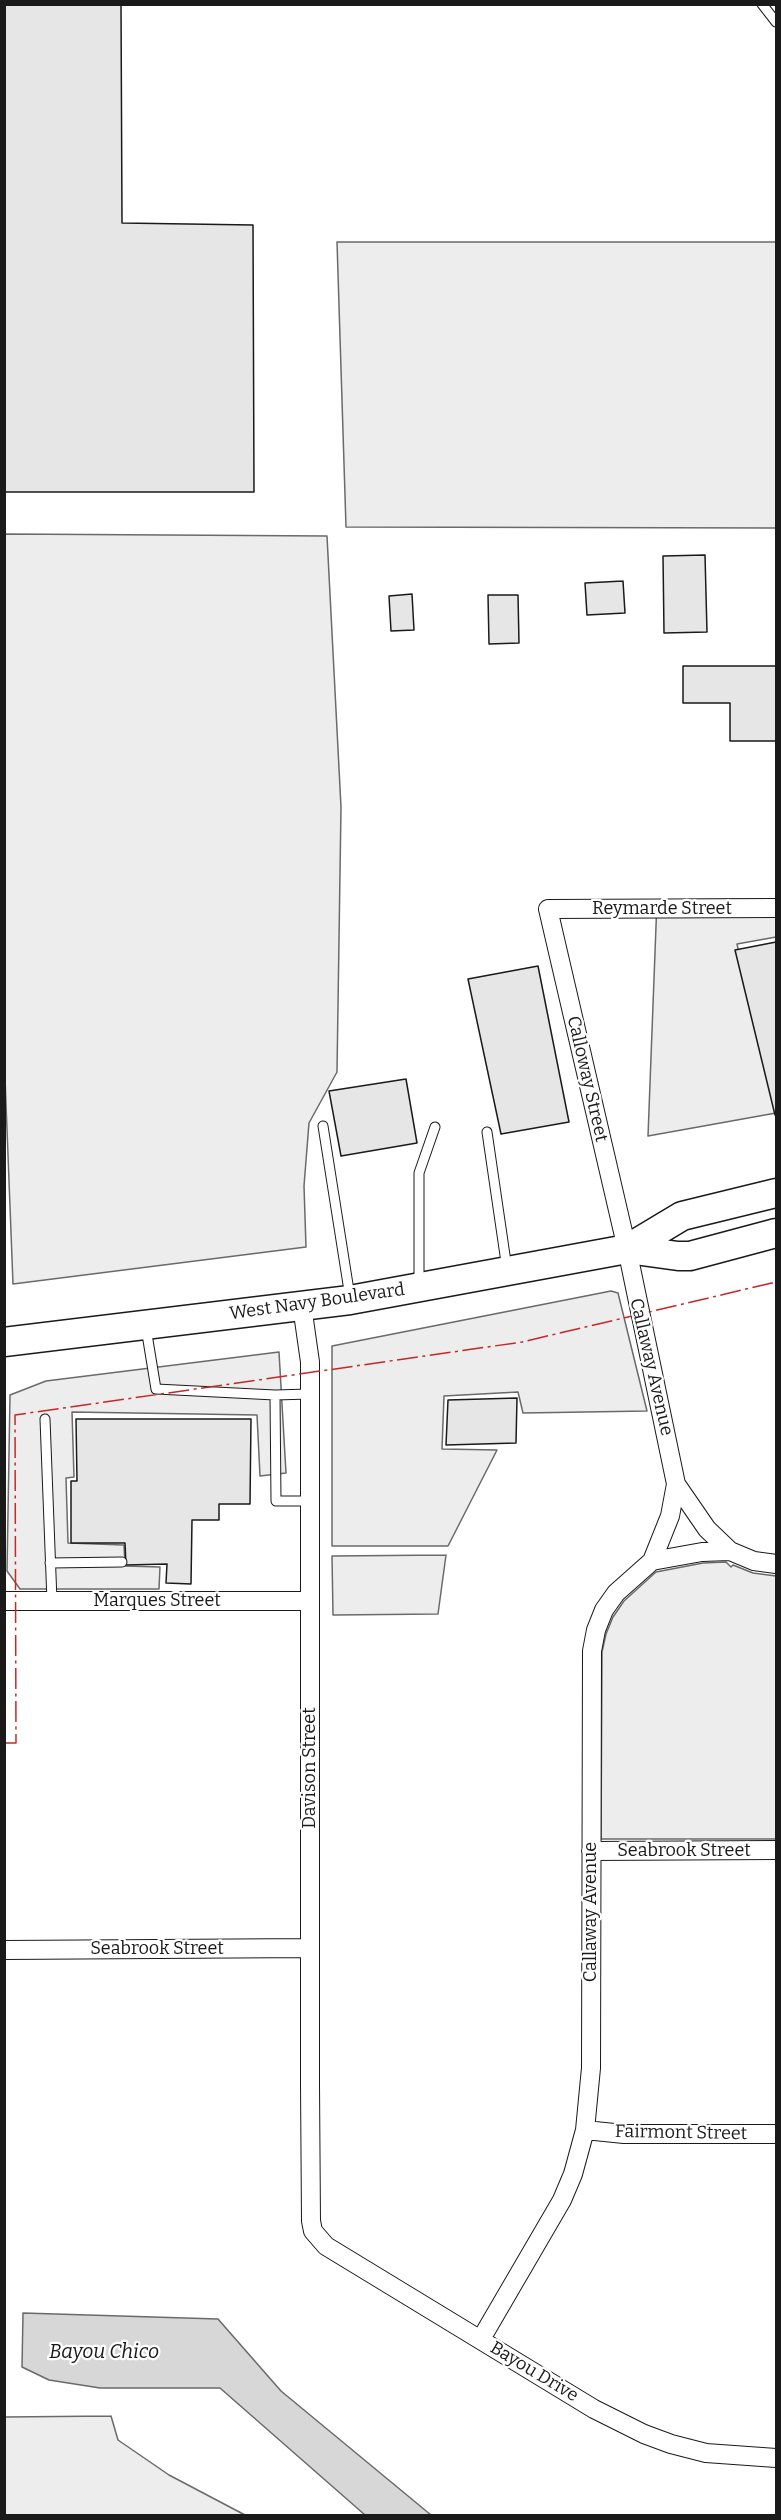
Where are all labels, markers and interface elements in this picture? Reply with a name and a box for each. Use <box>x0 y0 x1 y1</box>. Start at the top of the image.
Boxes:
street label: Reymarde Street <box>592 898 732 920</box>
street label: Calloway Street <box>562 1014 612 1144</box>
street label: West Navy Boulevard <box>228 1279 406 1325</box>
street label: Callaway Avenue <box>625 1296 677 1438</box>
street label: Marques Street <box>93 1590 221 1612</box>
street label: Davison Street <box>299 1707 321 1829</box>
street label: Seabrook Street <box>617 1840 751 1862</box>
street label: Callaway Avenue <box>580 1842 602 1982</box>
street label: Seabrook Street <box>90 1938 224 1960</box>
street label: Fairmont Street <box>615 2121 747 2145</box>
street label: Bayou Drive <box>486 2337 582 2407</box>
water label: Bayou Chico <box>49 2340 159 2364</box>

